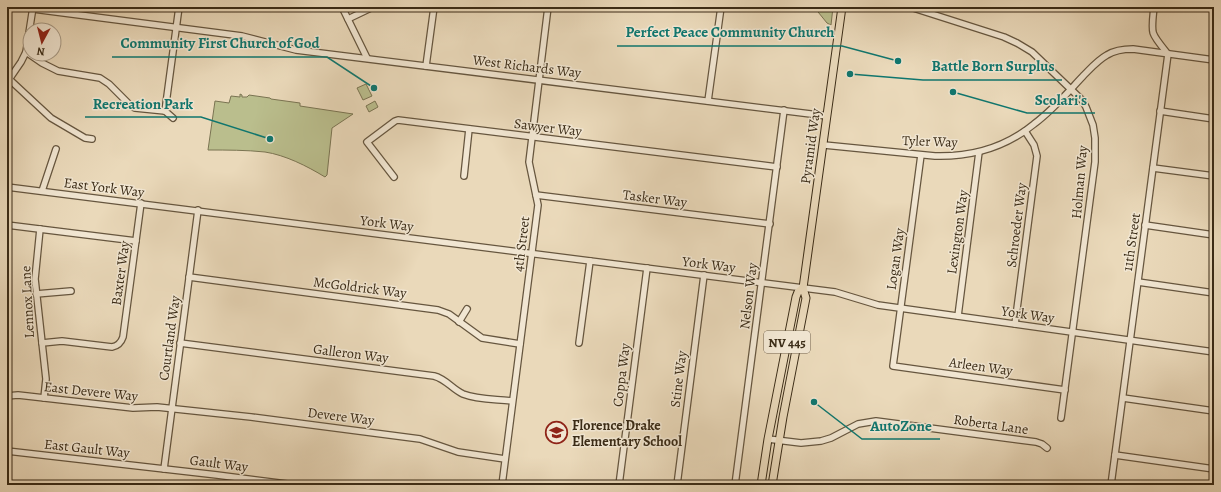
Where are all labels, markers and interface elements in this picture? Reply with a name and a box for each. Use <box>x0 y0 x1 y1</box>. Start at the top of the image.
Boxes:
callout: Perfect Peace Community Church <box>617 19 842 46</box>
north arrow <box>22 22 62 62</box>
text: Perfect Peace Community Church <box>626 22 834 42</box>
callout: Community First Church of God <box>112 30 327 57</box>
text: Community First Church of God <box>120 33 320 53</box>
text: N <box>36 43 46 59</box>
street label: West Richards Way <box>471 50 583 83</box>
callout: Battle Born Surplus <box>923 53 1062 80</box>
text: Battle Born Surplus <box>931 56 1055 76</box>
callout: Scolari's <box>1027 86 1095 113</box>
callout: Recreation Park <box>85 90 201 117</box>
text: Scolari's <box>1035 90 1087 110</box>
text: Recreation Park <box>93 94 193 114</box>
street label: Pyramid Way <box>796 106 825 185</box>
street label: Sawyer Way <box>513 114 584 141</box>
street label: Tyler Way <box>902 131 959 152</box>
street label: Holman Way <box>1067 144 1092 220</box>
street label: East York Way <box>63 173 146 202</box>
street label: Schroeder Way <box>1002 181 1031 269</box>
street label: Tasker Way <box>622 185 689 212</box>
street label: Lexington Way <box>942 188 973 275</box>
street label: York Way <box>358 211 415 236</box>
street label: 11th Street <box>1118 211 1145 273</box>
street label: 4th Street <box>509 215 534 273</box>
street label: Logan Way <box>882 226 909 291</box>
street label: Baxter Way <box>107 239 135 307</box>
street label: York Way <box>680 252 737 277</box>
street label: Nelson Way <box>735 261 762 330</box>
street label: Lennox Lane <box>16 265 39 339</box>
street label: McGoldrick Way <box>312 272 408 303</box>
street label: Courtland Way <box>154 294 185 382</box>
street label: York Way <box>999 301 1056 328</box>
road number: NV 445 <box>764 331 810 353</box>
street label: Galleron Way <box>312 339 391 368</box>
street label: Coppa Way <box>608 341 635 408</box>
street label: Stine Way <box>666 349 691 409</box>
street label: Arleen Way <box>947 352 1015 380</box>
street label: East Devere Way <box>43 377 140 406</box>
street label: Devere Way <box>306 403 376 430</box>
street label: Roberta Lane <box>952 410 1030 439</box>
callout: AutoZone <box>862 412 940 439</box>
place label: Florence Drake Elementary School <box>572 416 682 451</box>
text: AutoZone <box>869 416 932 436</box>
school or university icon: Florence Drake Elementary School <box>544 420 570 446</box>
street label: East Gault Way <box>43 435 131 463</box>
street label: Gault Way <box>189 450 250 477</box>

